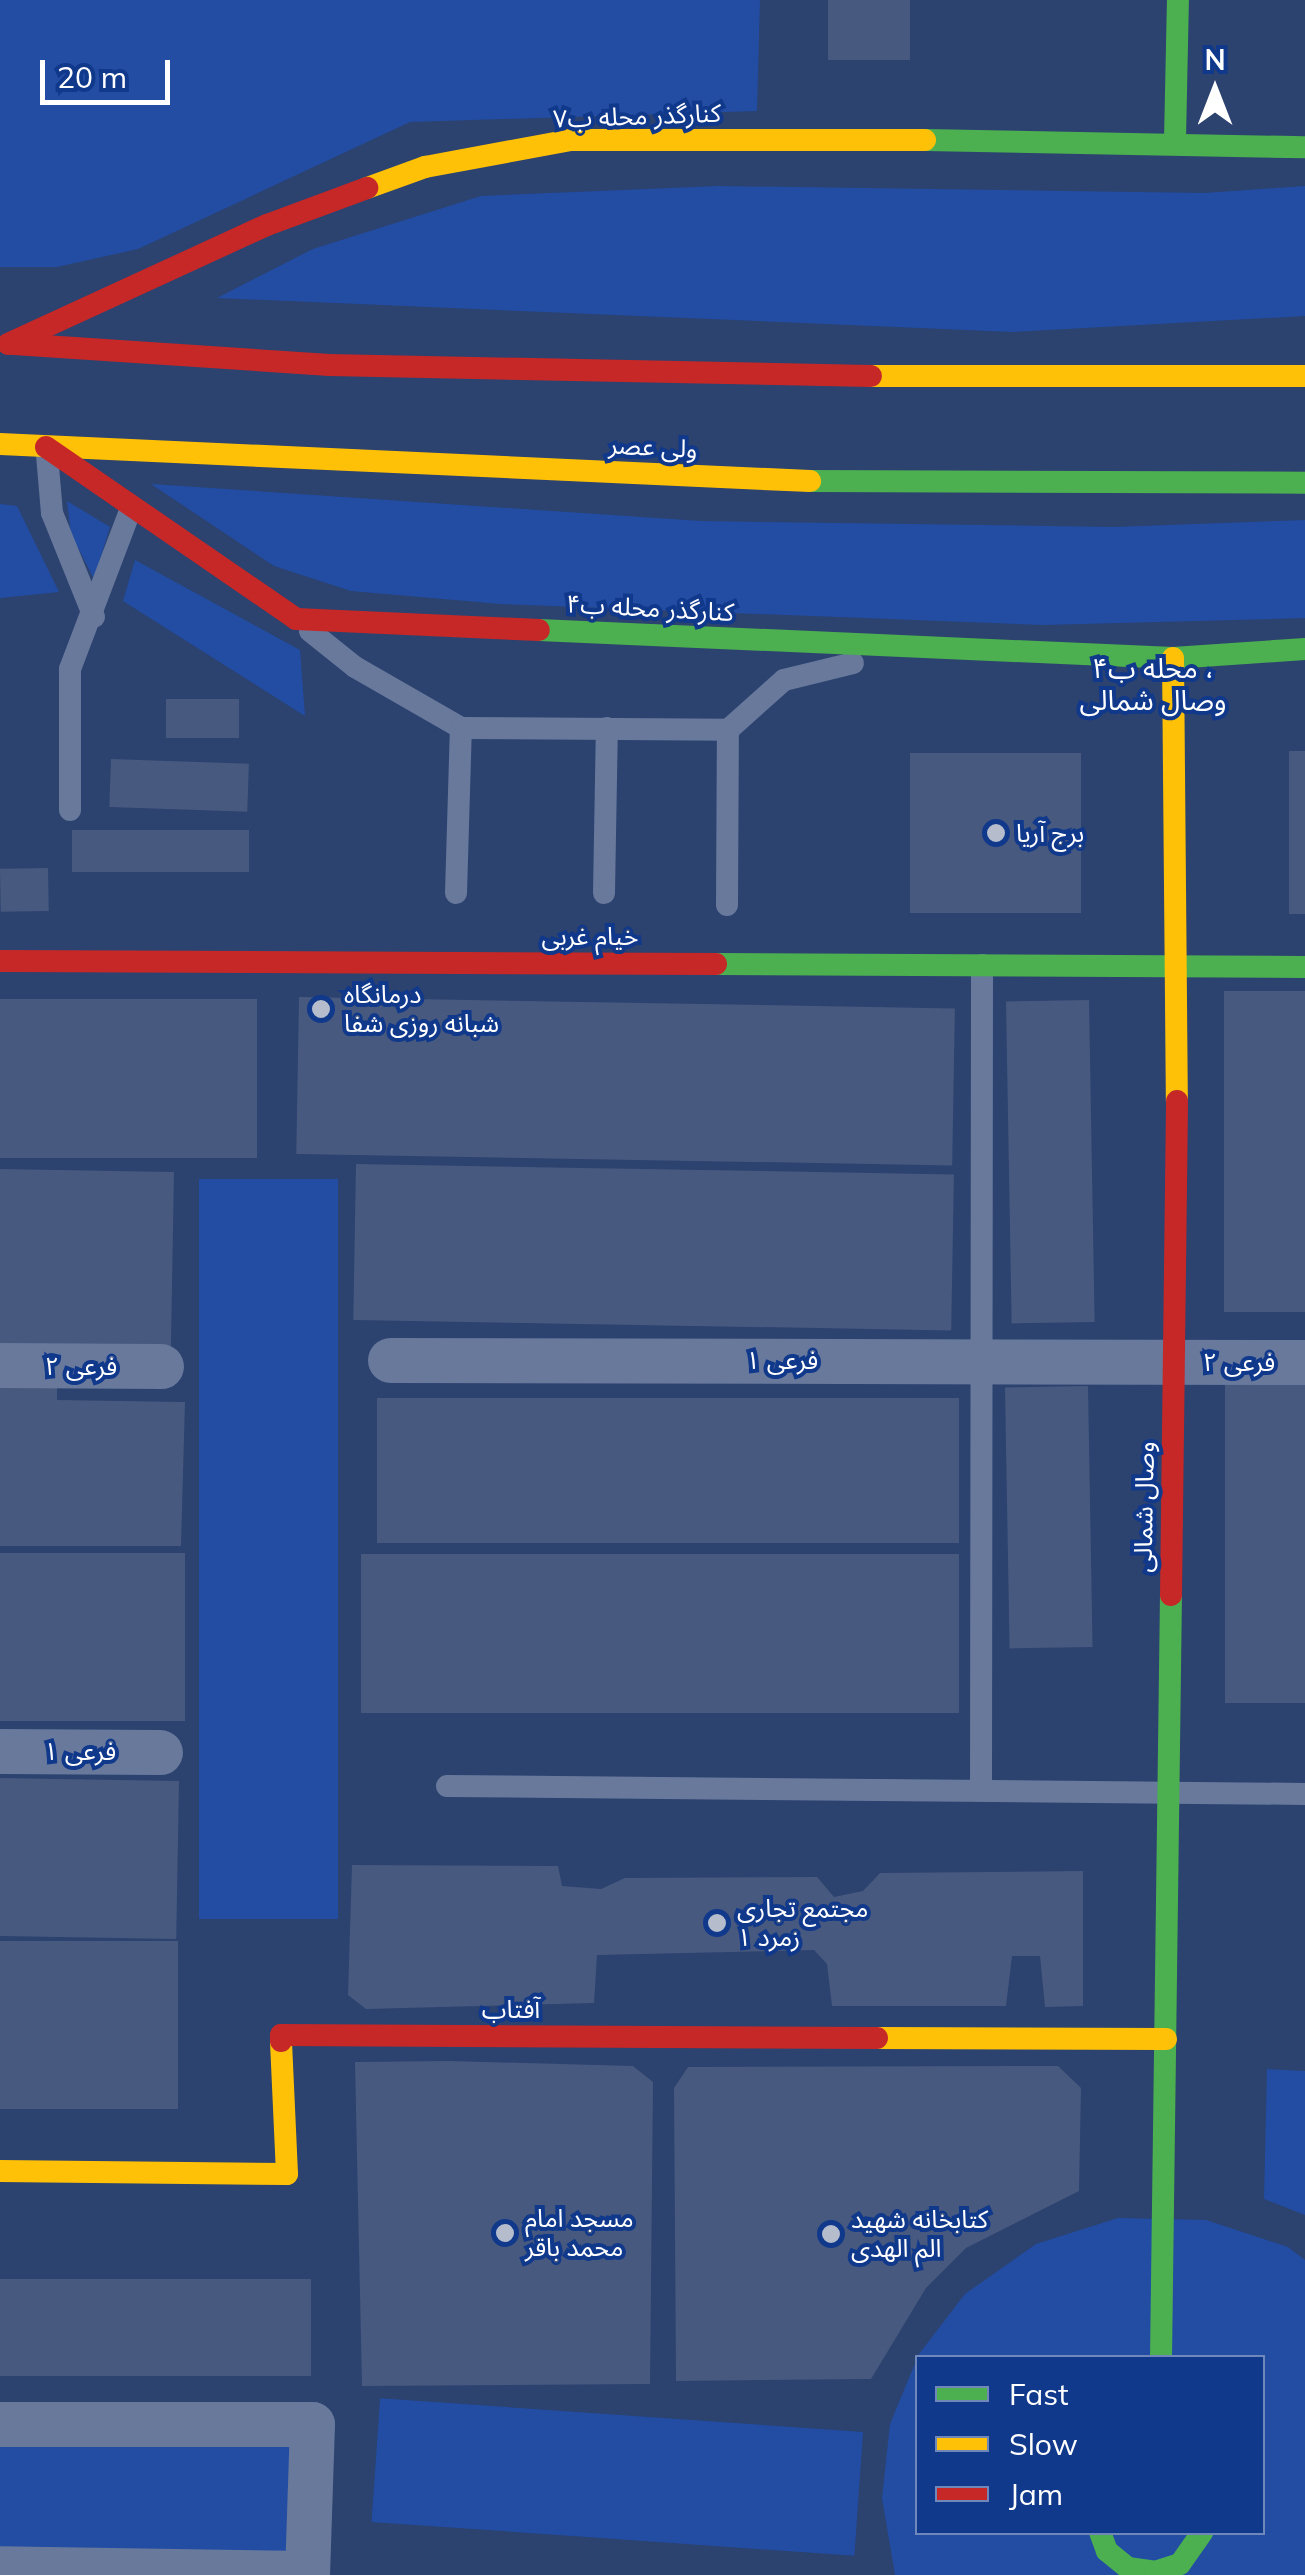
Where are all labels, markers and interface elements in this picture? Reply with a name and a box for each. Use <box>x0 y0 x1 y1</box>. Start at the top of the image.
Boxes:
scale bar <box>45 40 175 102</box>
north arrow <box>1165 40 1265 140</box>
text: N <box>1204 42 1226 77</box>
text: 20 m <box>57 58 127 96</box>
street label: کنارگذر محله ب۷ <box>553 98 721 134</box>
street label: ولی عصر <box>608 430 698 464</box>
street label: کنارگذر محله ب۴ <box>565 589 735 627</box>
district label: محله ب۴ ، وصال شمالی <box>1080 651 1226 717</box>
place label: برج آریا <box>1016 818 1084 848</box>
marker: برج آریا <box>985 822 1007 844</box>
street label: خیام غربی <box>542 921 638 951</box>
place label: درمانگاه شبانه روزی شفا <box>344 980 499 1039</box>
marker: درمانگاه شبانه روزی شفا <box>308 996 334 1022</box>
street label: فرعی ۱ <box>746 1345 818 1375</box>
street label: فرعی ۲ <box>1203 1347 1275 1377</box>
street label: فرعی ۲ <box>45 1351 117 1381</box>
street label: وصال شمالی <box>1128 1441 1160 1573</box>
street label: فرعی ۱ <box>44 1736 116 1766</box>
place label: مجتمع تجاری زمرد ۱ <box>737 1894 868 1953</box>
marker: مجتمع تجاری زمرد ۱ <box>706 1912 728 1934</box>
street label: آفتاب <box>482 1994 540 2024</box>
place label: مسجد امام محمد باقر <box>525 2204 634 2263</box>
place label: کتابخانه شهید الم الهدی <box>851 2205 988 2264</box>
marker: مسجد امام محمد باقر <box>494 2222 516 2244</box>
marker: کتابخانه شهید الم الهدی <box>820 2223 842 2245</box>
legend <box>915 2355 1265 2535</box>
text: Fast <box>1009 2375 1069 2413</box>
text: Slow <box>1009 2425 1078 2463</box>
text: Jam <box>1009 2475 1063 2513</box>

